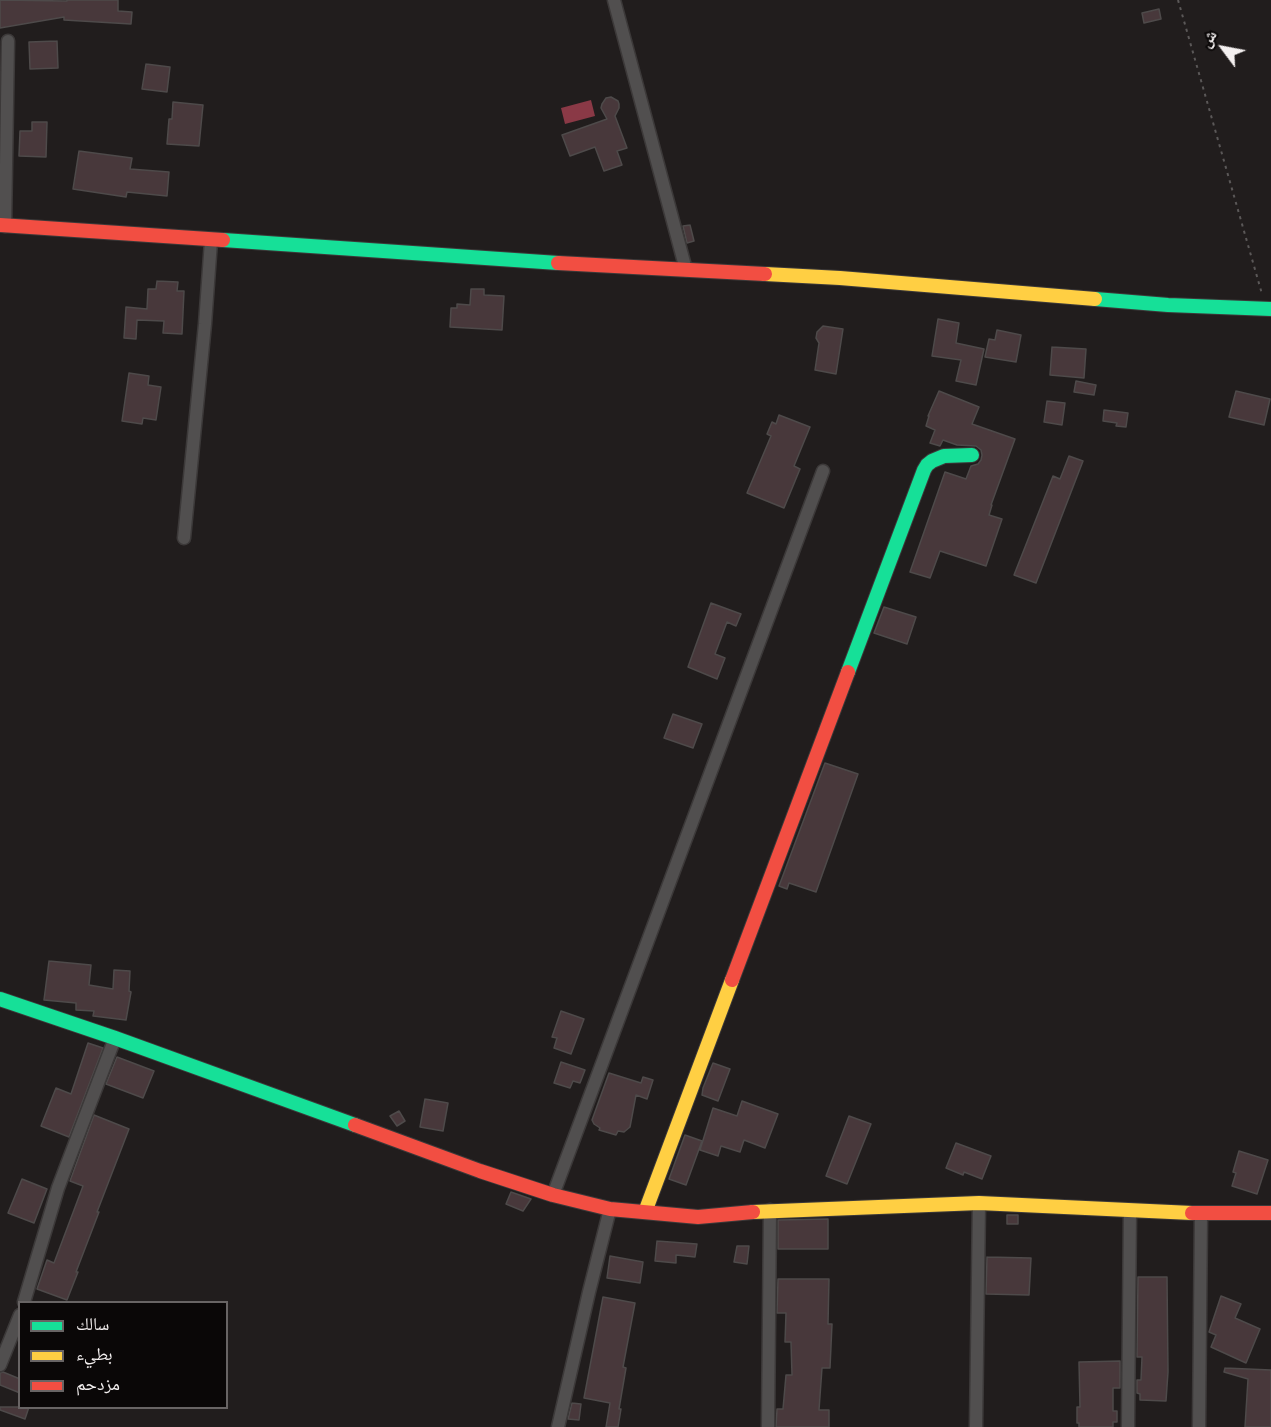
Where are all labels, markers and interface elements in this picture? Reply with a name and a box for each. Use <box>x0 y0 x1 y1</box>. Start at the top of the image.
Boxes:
north arrow <box>1193 18 1253 78</box>
text: ش <box>1195 26 1220 50</box>
legend <box>18 1301 228 1409</box>
text: سالك <box>76 1312 109 1334</box>
text: بطيء <box>76 1342 113 1364</box>
text: مزدحم <box>76 1372 120 1394</box>

